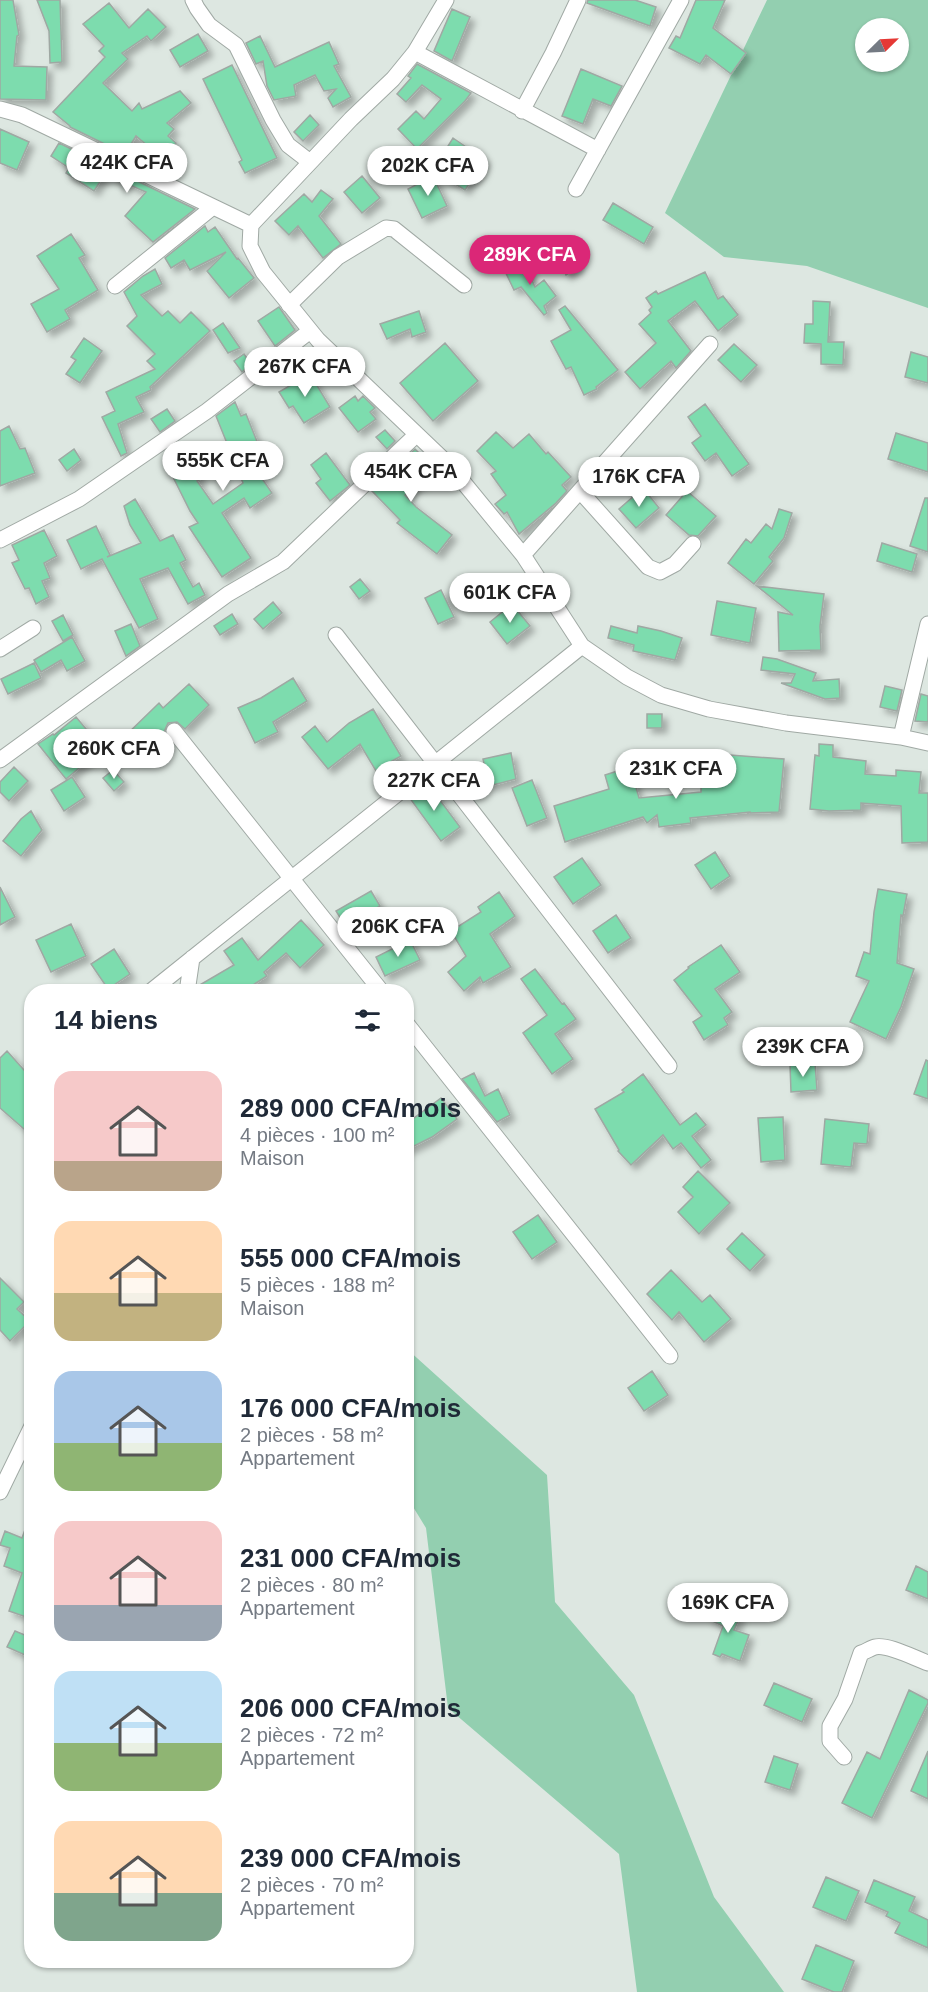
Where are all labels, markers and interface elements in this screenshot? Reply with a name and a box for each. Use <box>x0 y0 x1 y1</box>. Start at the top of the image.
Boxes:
north arrow <box>855 18 909 72</box>
map controls <box>855 18 909 72</box>
pin: 424K CFA <box>65 143 189 194</box>
pin: 202K CFA <box>366 146 490 197</box>
text: 424K CFA <box>80 151 174 173</box>
text: 202K CFA <box>381 154 475 176</box>
pin: 289K CFA <box>468 235 592 286</box>
text: 289K CFA <box>483 243 577 265</box>
pin: 267K CFA <box>243 347 367 398</box>
text: 267K CFA <box>258 355 352 377</box>
pin: 555K CFA <box>161 441 285 492</box>
text: 555K CFA <box>176 449 270 471</box>
pin: 454K CFA <box>349 452 473 503</box>
pin: 176K CFA <box>577 457 701 508</box>
text: 454K CFA <box>364 460 458 482</box>
text: 176K CFA <box>592 465 686 487</box>
pin: 601K CFA <box>448 573 572 624</box>
text: 601K CFA <box>463 581 557 603</box>
pin: 260K CFA <box>52 729 176 780</box>
text: 260K CFA <box>67 737 161 759</box>
pin: 231K CFA <box>614 749 738 800</box>
text: 231K CFA <box>629 757 723 779</box>
pin: 227K CFA <box>372 761 496 812</box>
text: 227K CFA <box>387 769 481 791</box>
pin: 206K CFA <box>336 907 460 958</box>
text: 206K CFA <box>351 915 445 937</box>
icon: filters <box>351 1004 384 1037</box>
text: 14 biens <box>54 1005 158 1035</box>
pin: 239K CFA <box>741 1027 865 1078</box>
text: 239K CFA <box>756 1035 850 1057</box>
text: 289 000 CFA/mois <box>240 1093 461 1123</box>
icon: home <box>102 1095 174 1167</box>
text: 4 pièces · 100 m² <box>240 1124 395 1146</box>
text: Maison <box>240 1147 304 1169</box>
text: 555 000 CFA/mois <box>240 1243 461 1273</box>
icon: home <box>102 1245 174 1317</box>
text: 5 pièces · 188 m² <box>240 1274 395 1296</box>
text: Maison <box>240 1297 304 1319</box>
text: 176 000 CFA/mois <box>240 1393 461 1423</box>
icon: home <box>102 1395 174 1467</box>
text: 2 pièces · 58 m² <box>240 1424 383 1446</box>
text: Appartement <box>240 1447 355 1469</box>
text: 231 000 CFA/mois <box>240 1543 461 1573</box>
icon: home <box>102 1545 174 1617</box>
text: 2 pièces · 80 m² <box>240 1574 383 1596</box>
pin: 169K CFA <box>666 1583 790 1634</box>
text: 169K CFA <box>681 1591 775 1613</box>
text: Appartement <box>240 1597 355 1619</box>
text: 206 000 CFA/mois <box>240 1693 461 1723</box>
icon: home <box>102 1695 174 1767</box>
text: 2 pièces · 72 m² <box>240 1724 383 1746</box>
text: Appartement <box>240 1747 355 1769</box>
text: 239 000 CFA/mois <box>240 1843 461 1873</box>
icon: home <box>102 1845 174 1917</box>
text: 2 pièces · 70 m² <box>240 1874 383 1896</box>
text: Appartement <box>240 1897 355 1919</box>

